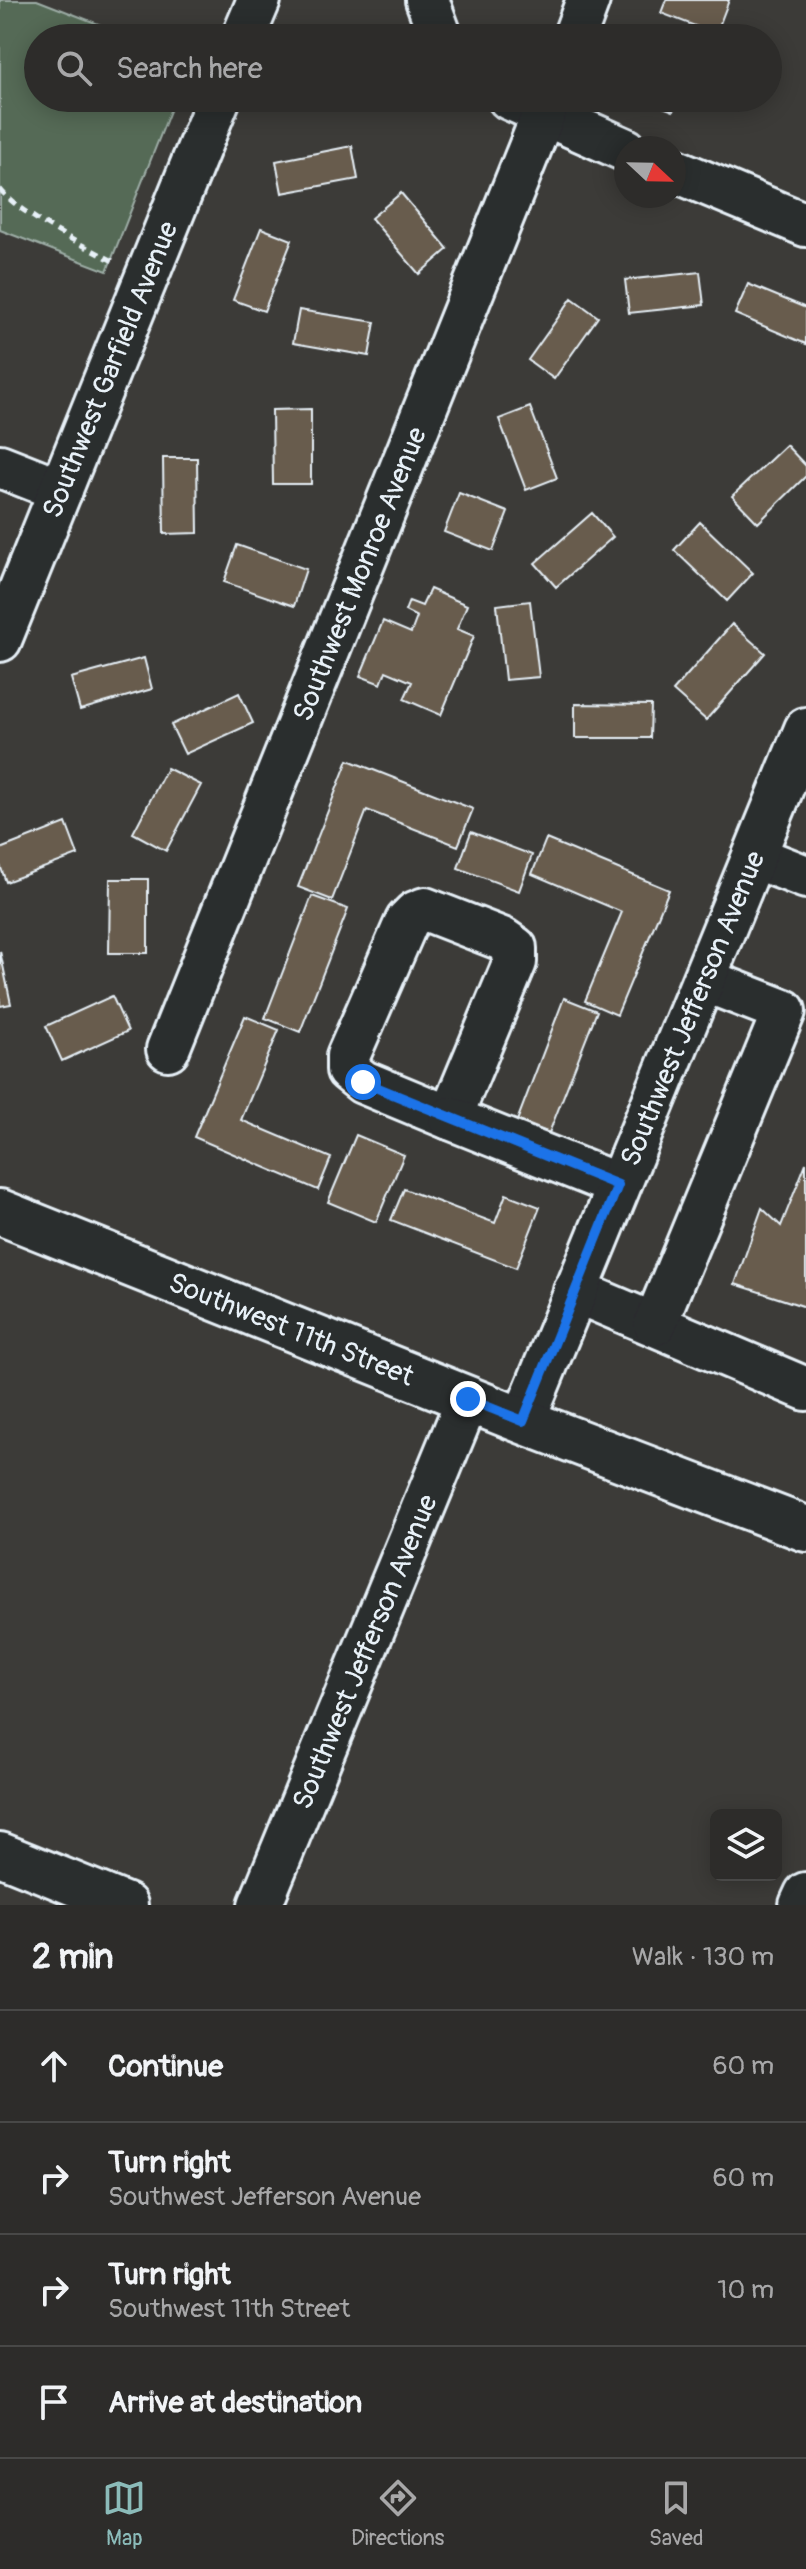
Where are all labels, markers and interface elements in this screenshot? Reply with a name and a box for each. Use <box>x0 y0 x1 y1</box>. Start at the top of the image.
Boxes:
search box <box>24 24 782 112</box>
icon: search <box>52 46 96 90</box>
text: Search here <box>116 50 263 87</box>
north arrow <box>614 136 686 208</box>
street label: Southwest Garfield Avenue <box>35 216 186 523</box>
street label: Southwest Monroe Avenue <box>286 422 435 727</box>
street label: Southwest Jefferson Avenue <box>613 846 773 1171</box>
route start <box>345 1064 381 1100</box>
street label: Southwest 11th Street <box>163 1265 419 1395</box>
route end <box>450 1381 486 1417</box>
street label: Southwest Jefferson Avenue <box>285 1489 446 1815</box>
map controls <box>710 1809 782 1881</box>
button: layers <box>710 1809 782 1881</box>
text: 2 min <box>32 1936 114 1979</box>
text: Walk · 130 m <box>632 1941 774 1973</box>
icon: ahead <box>32 2044 76 2088</box>
text: Continue <box>108 2048 223 2085</box>
text: 60 m <box>712 2050 774 2082</box>
text: Turn right <box>108 2144 231 2181</box>
icon: right <box>32 2156 76 2200</box>
text: 60 m <box>712 2162 774 2194</box>
text: Southwest Jefferson Avenue <box>108 2181 421 2213</box>
text: Turn right <box>108 2256 231 2293</box>
icon: right <box>32 2268 76 2312</box>
text: 10 m <box>717 2274 774 2306</box>
text: Southwest 11th Street <box>108 2293 350 2325</box>
icon: arrive <box>32 2380 76 2424</box>
text: Arrive at destination <box>108 2384 362 2421</box>
tab: Map <box>102 2476 146 2552</box>
tab: Directions <box>351 2476 444 2552</box>
tab: Saved <box>649 2476 704 2552</box>

